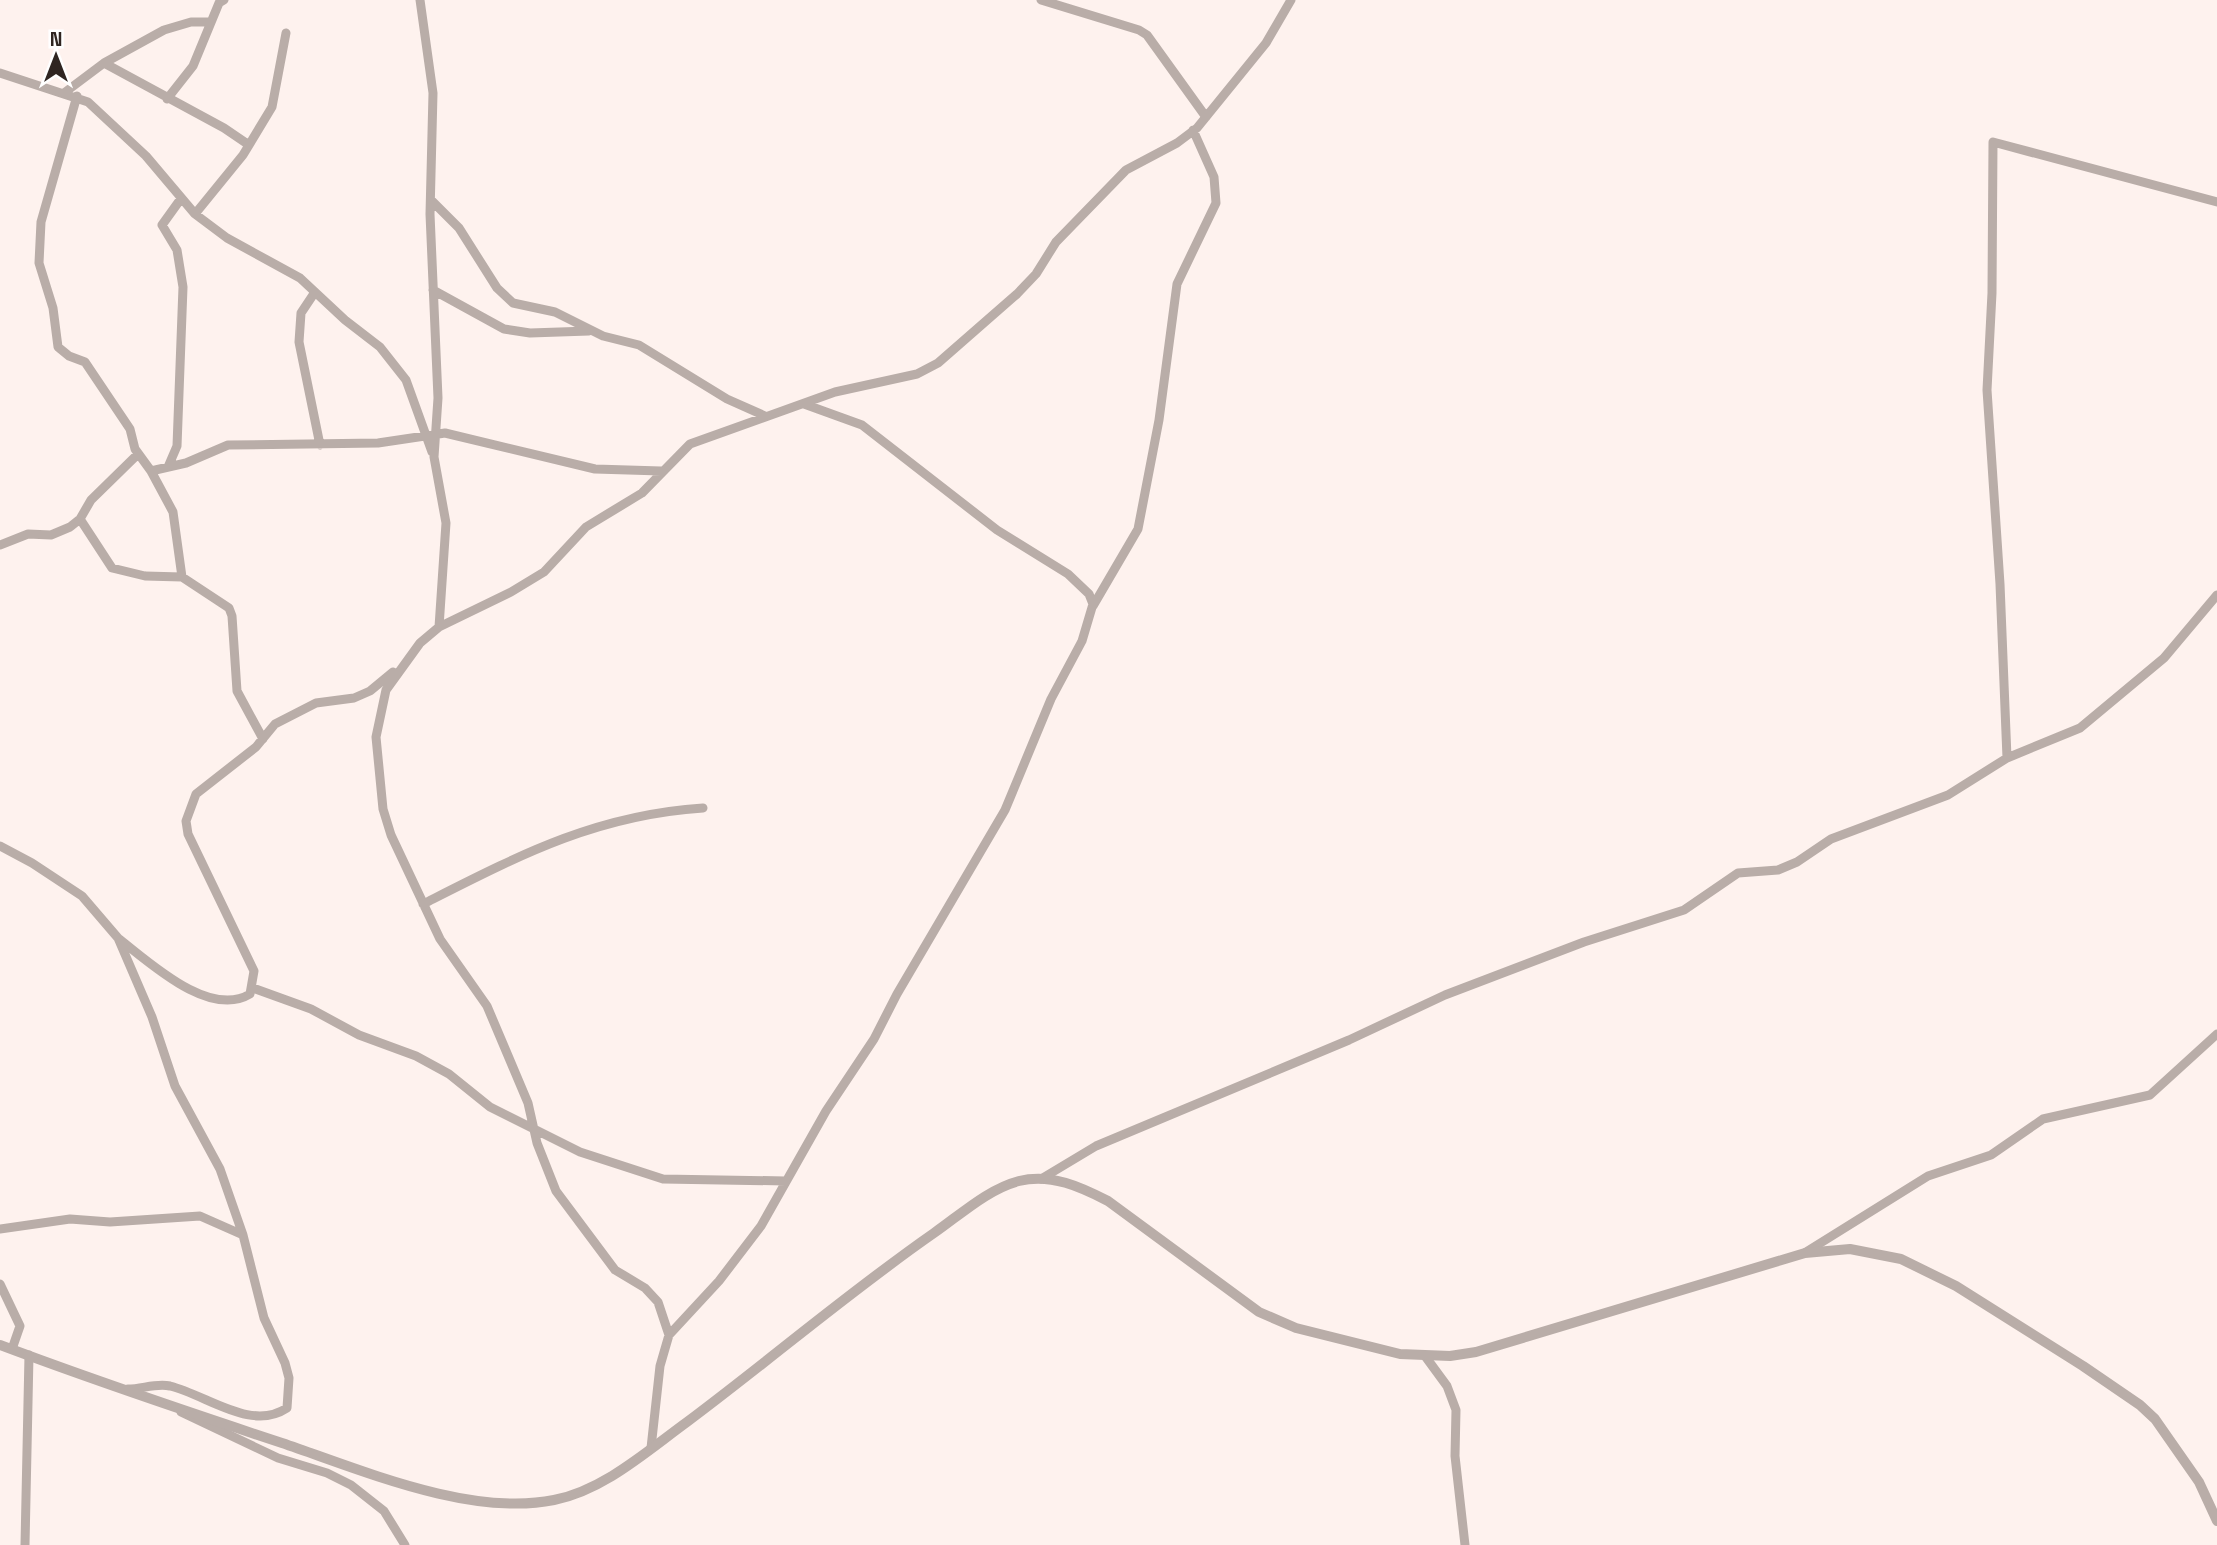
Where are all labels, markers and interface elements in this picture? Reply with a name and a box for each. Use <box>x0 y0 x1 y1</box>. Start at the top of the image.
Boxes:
north arrow <box>21 21 91 91</box>
text: N <box>50 27 62 52</box>

